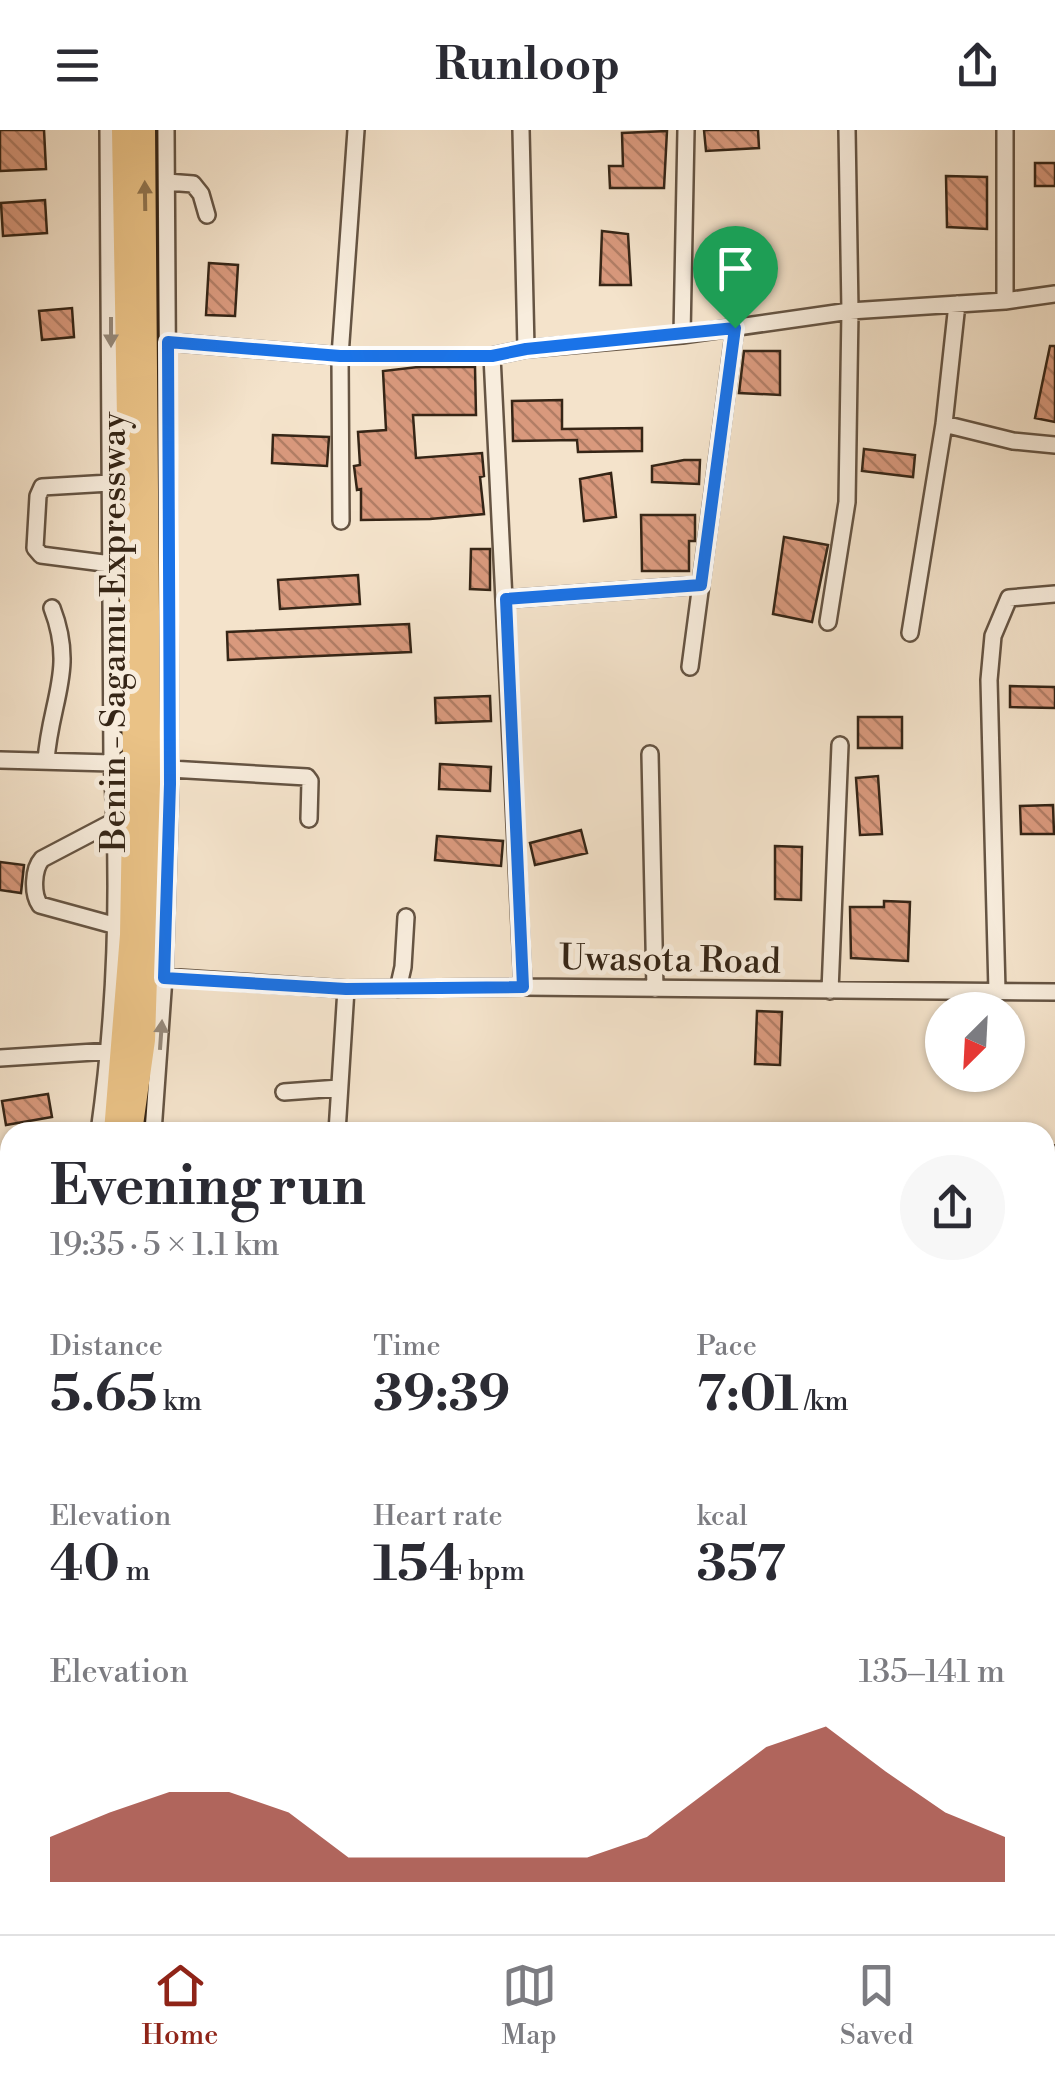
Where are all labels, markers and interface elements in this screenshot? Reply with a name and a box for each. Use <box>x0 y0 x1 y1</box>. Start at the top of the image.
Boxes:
text: Runloop <box>435 37 620 94</box>
icon: menu <box>50 38 105 93</box>
icon: share <box>950 38 1005 93</box>
one-way arrow <box>137 179 153 211</box>
pin <box>693 226 778 329</box>
icon: arrive <box>708 241 763 296</box>
one-way arrow <box>103 317 119 349</box>
street label: Benin - Sagamu Expressway <box>93 411 136 853</box>
street label: Uwasota Road <box>559 937 781 984</box>
north arrow <box>925 992 1025 1092</box>
map controls <box>925 992 1025 1092</box>
one-way arrow <box>153 1019 169 1051</box>
text: Evening run <box>50 1153 366 1222</box>
button: share <box>900 1155 1005 1260</box>
text: 19:35 · 5 × 1.1 km <box>50 1225 280 1265</box>
text: Distance <box>50 1329 163 1364</box>
text: Time <box>373 1329 441 1364</box>
text: Pace <box>697 1329 757 1364</box>
text: 5.65 <box>50 1364 157 1426</box>
text: 39:39 <box>373 1364 510 1426</box>
text: 7:01 <box>697 1364 798 1426</box>
text: km <box>157 1384 202 1419</box>
text: /km <box>798 1384 849 1419</box>
text: Elevation <box>50 1499 171 1534</box>
text: Heart rate <box>373 1499 503 1534</box>
text: kcal <box>697 1499 747 1534</box>
text: 40 <box>50 1534 120 1596</box>
text: 154 <box>373 1534 463 1596</box>
text: 357 <box>697 1534 786 1596</box>
text: m <box>120 1554 150 1589</box>
text: bpm <box>463 1554 525 1589</box>
text: Elevation <box>50 1652 189 1692</box>
text: 135–141 m <box>859 1652 1005 1692</box>
tab: Home <box>142 1958 218 2053</box>
tab: Map <box>502 1958 557 2053</box>
tab: Saved <box>840 1958 913 2053</box>

